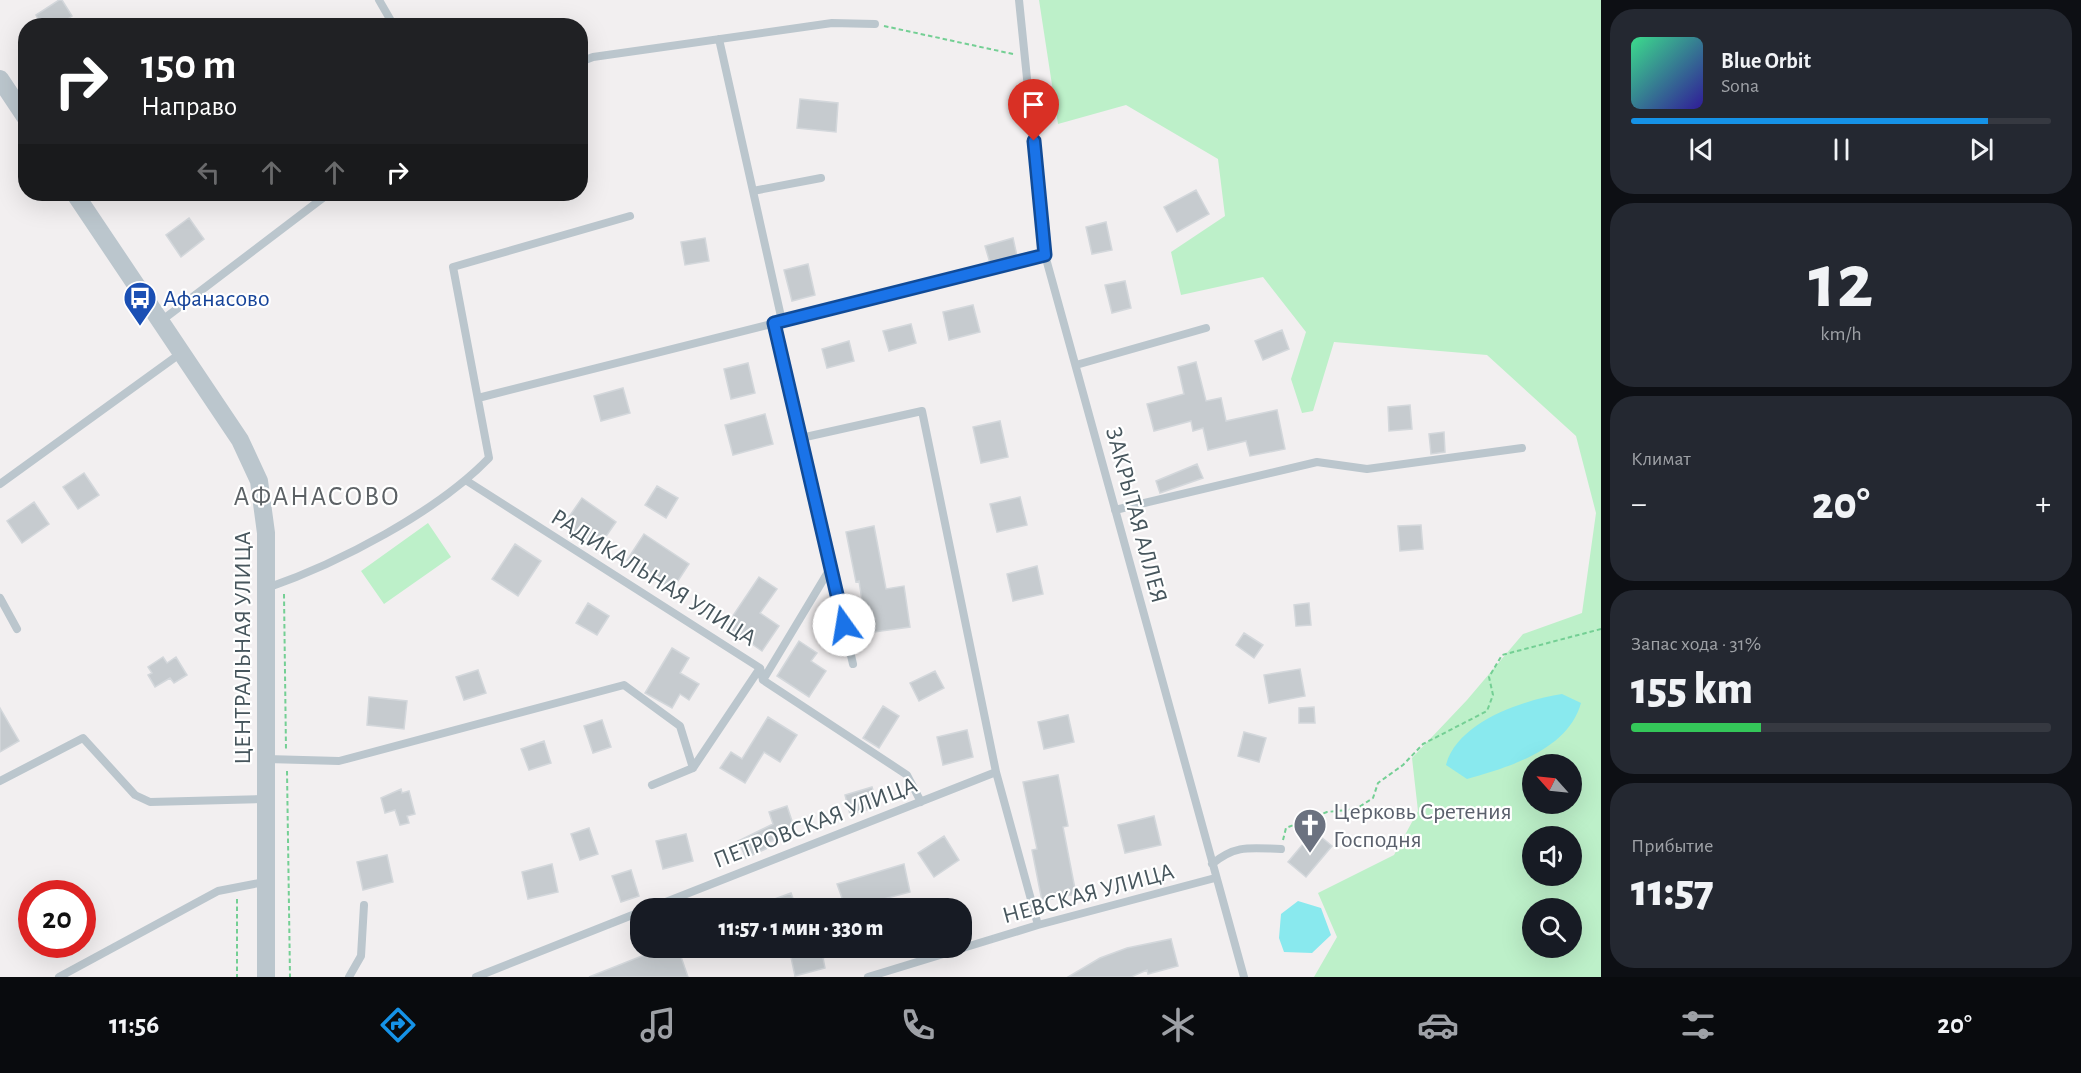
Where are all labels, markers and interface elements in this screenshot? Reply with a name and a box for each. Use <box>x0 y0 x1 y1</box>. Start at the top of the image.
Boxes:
icon: right <box>42 42 120 120</box>
text: 150 m <box>141 44 236 86</box>
text: Blue Orbit <box>1721 50 1811 72</box>
text: Sona <box>1721 76 1759 96</box>
pin <box>1008 79 1059 141</box>
icon: arrive <box>1017 88 1050 121</box>
text: Направо <box>141 93 237 120</box>
icon: previous <box>1685 133 1718 166</box>
icon: pause <box>1825 133 1858 166</box>
icon: next <box>1965 133 1998 166</box>
icon: left <box>192 156 225 189</box>
icon: ahead <box>255 156 288 189</box>
icon: ahead <box>318 156 351 189</box>
icon: right <box>381 156 414 189</box>
text: 12 <box>1809 244 1873 322</box>
bus stop icon: Афанасово <box>122 280 158 327</box>
place label: Афанасово <box>163 287 270 311</box>
text: km/h <box>1820 324 1862 344</box>
street label: ЗАКРЫТАЯ АЛЛЕЯ <box>1101 425 1171 606</box>
text: Климат <box>1631 449 1691 469</box>
text: 20° <box>1812 482 1870 527</box>
district label: АФАНАСОВО <box>234 483 400 510</box>
text: − <box>1631 488 1647 521</box>
text: + <box>2035 488 2051 521</box>
street label: РАДИКАЛЬНАЯ УЛИЦА <box>547 505 760 651</box>
street label: ЦЕНТРАЛЬНАЯ УЛИЦА <box>231 531 255 765</box>
position arrow <box>812 593 876 657</box>
text: Запас хода · 31% <box>1631 634 1761 654</box>
text: 155 km <box>1631 667 1753 712</box>
north arrow <box>1522 754 1582 814</box>
map controls <box>1522 754 1582 958</box>
street label: ПЕТРОВСКАЯ УЛИЦА <box>710 773 920 873</box>
place label: Церковь Сретения Господня <box>1333 800 1512 852</box>
church icon: Церковь Сретения Господня <box>1292 807 1328 854</box>
button: sound <box>1522 826 1582 886</box>
text: Прибытие <box>1631 836 1713 856</box>
street label: НЕВСКАЯ УЛИЦА <box>1000 859 1177 928</box>
text: 11:57 <box>1631 869 1714 914</box>
speed limit sign: 20 <box>18 880 96 958</box>
button: search <box>1522 898 1582 958</box>
text: 11:57 · 1 мин · 330 m <box>719 917 883 939</box>
icon: directions <box>377 1004 419 1046</box>
icon: music <box>637 1004 679 1046</box>
icon: phone <box>897 1004 939 1046</box>
icon: climate <box>1157 1004 1199 1046</box>
icon: car <box>1417 1004 1459 1046</box>
icon: filters <box>1677 1004 1719 1046</box>
text: 11:56 <box>109 1011 159 1038</box>
text: 20° <box>1937 1011 1972 1038</box>

